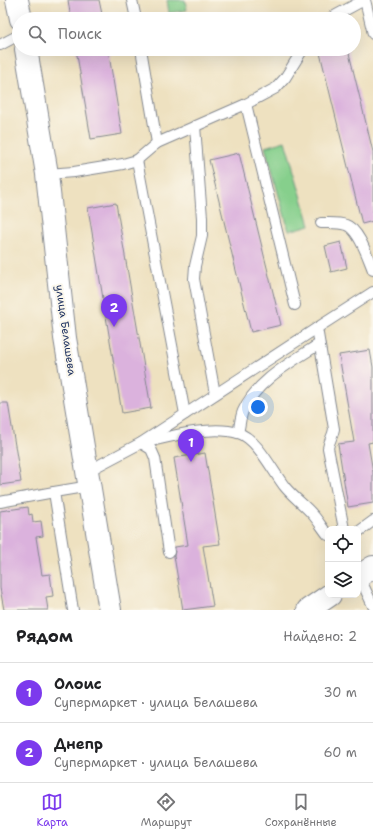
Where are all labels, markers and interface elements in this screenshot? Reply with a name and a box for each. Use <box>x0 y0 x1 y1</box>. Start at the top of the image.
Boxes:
search box <box>12 12 361 56</box>
icon: search <box>26 23 48 45</box>
text: Поиск <box>58 24 102 44</box>
street label: улица Белашева <box>52 284 79 377</box>
pin: 2 <box>101 294 127 327</box>
your location <box>248 397 268 417</box>
pin: 1 <box>178 429 204 462</box>
map controls <box>325 526 361 598</box>
button: locate <box>325 526 361 562</box>
button: layers <box>325 562 361 598</box>
text: Рядом <box>16 625 73 647</box>
text: Найдено: 2 <box>283 628 357 645</box>
text: Олоис <box>54 674 102 694</box>
text: 1 <box>26 684 32 701</box>
text: 30 m <box>323 684 357 701</box>
text: Супермаркет · улица Белашева <box>54 694 258 711</box>
text: Днепр <box>54 734 103 754</box>
text: 2 <box>24 744 34 761</box>
text: 60 m <box>324 744 357 761</box>
text: Супермаркет · улица Белашева <box>54 754 258 771</box>
tab: Карта <box>36 791 68 830</box>
tab: Маршрут <box>141 791 192 830</box>
tab: Сохранённые <box>265 791 337 830</box>

